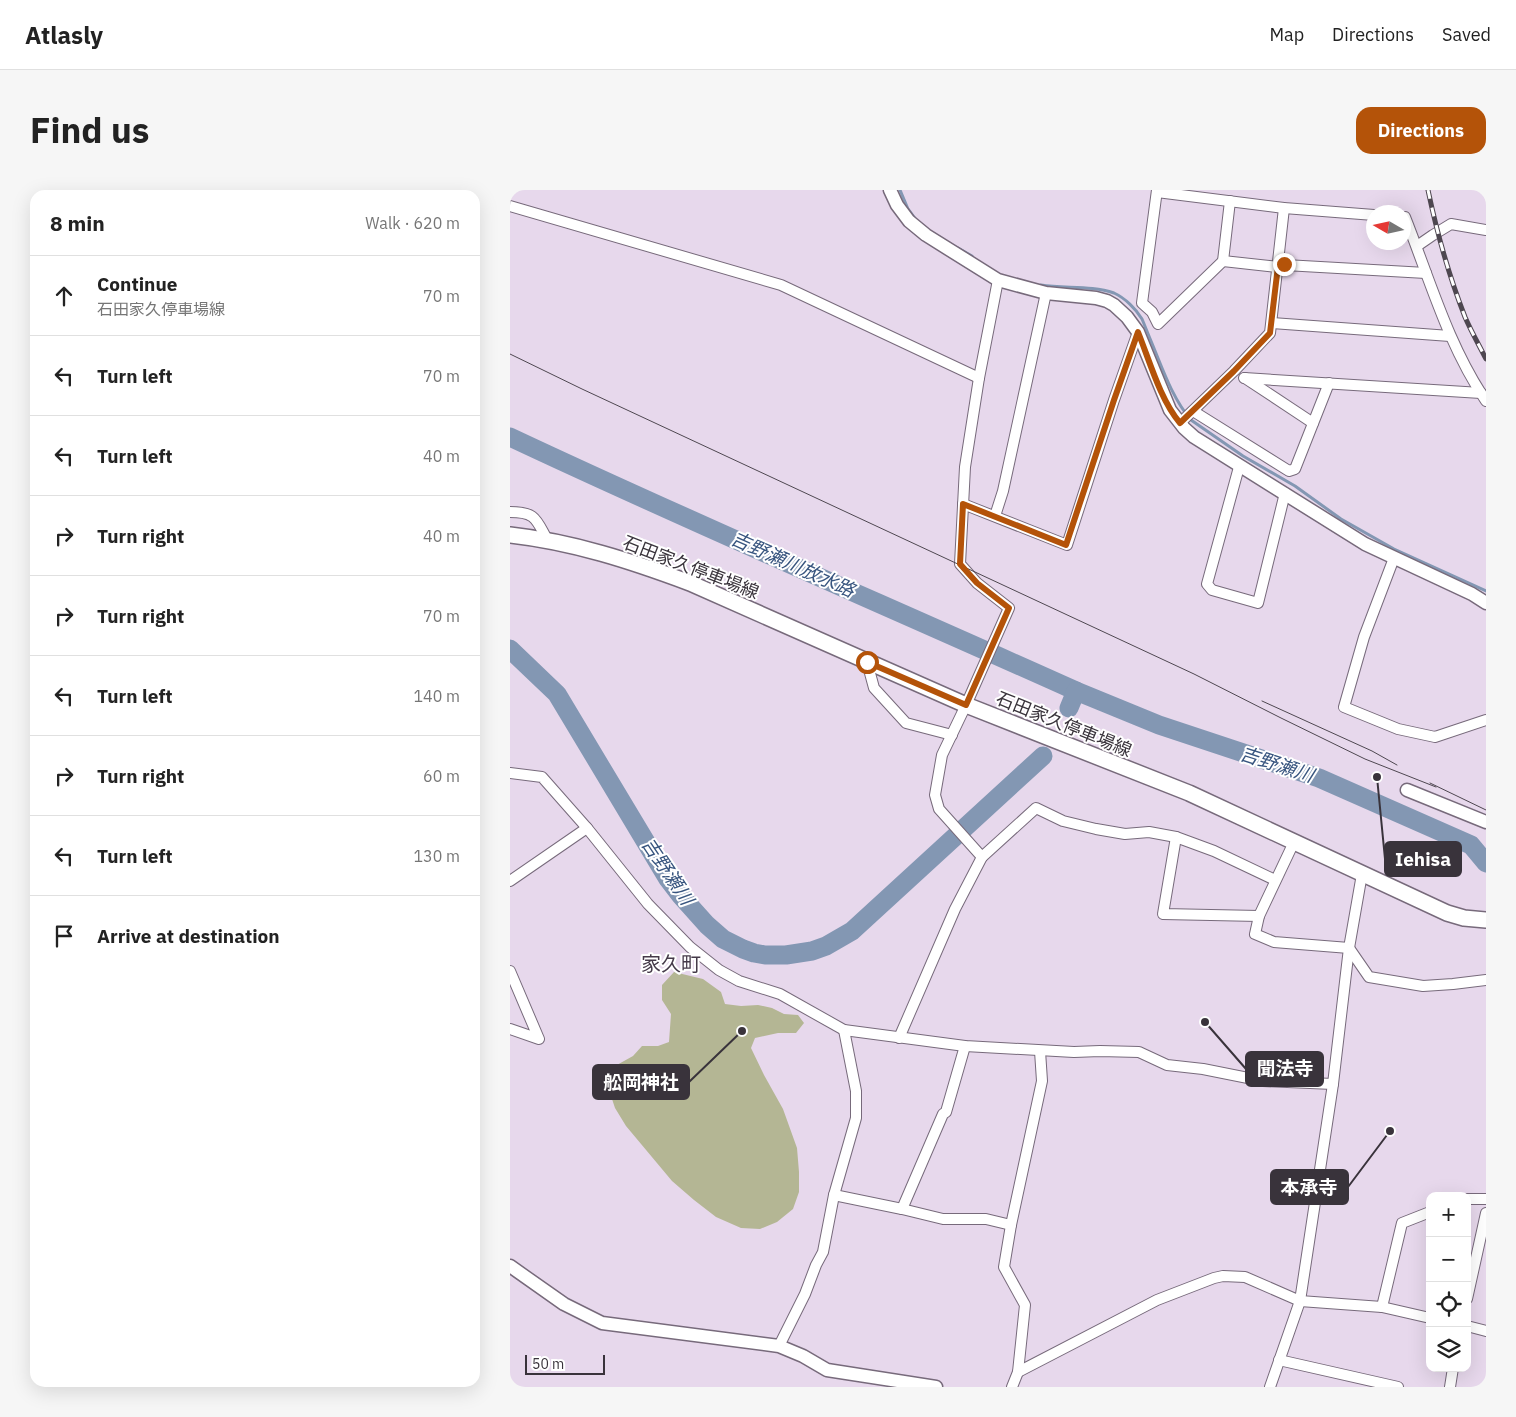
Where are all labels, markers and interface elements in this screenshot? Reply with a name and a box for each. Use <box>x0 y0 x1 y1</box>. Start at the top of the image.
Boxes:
text: Atlasly <box>25 19 103 51</box>
text: Map <box>1269 23 1304 46</box>
text: Directions <box>1332 23 1414 46</box>
text: Saved <box>1442 23 1491 46</box>
text: Find us <box>30 107 149 153</box>
button: Directions <box>1356 107 1486 154</box>
north arrow <box>1366 205 1411 250</box>
text: 8 min <box>50 209 105 237</box>
text: Walk · 620 m <box>365 213 460 233</box>
route end <box>1273 253 1296 276</box>
text: Continue <box>97 272 177 296</box>
icon: ahead <box>50 282 78 310</box>
text: 70 m <box>423 286 460 306</box>
text: 石田家久停車場線 <box>97 299 225 319</box>
icon: left <box>50 362 78 390</box>
text: Turn left <box>97 364 173 388</box>
text: 70 m <box>423 366 460 386</box>
icon: left <box>50 442 78 470</box>
text: Turn left <box>97 444 173 468</box>
text: 40 m <box>423 446 460 466</box>
icon: right <box>50 522 78 550</box>
text: Turn right <box>97 524 184 548</box>
text: 40 m <box>423 526 460 546</box>
water label: 吉野瀬川放水路 <box>727 526 860 603</box>
street label: 石田家久停車場線 <box>620 530 762 604</box>
icon: right <box>50 602 78 630</box>
text: Turn right <box>97 604 184 628</box>
text: 70 m <box>423 606 460 626</box>
route start <box>856 651 879 674</box>
icon: left <box>50 682 78 710</box>
text: Turn left <box>97 684 173 708</box>
text: 140 m <box>413 686 460 706</box>
street label: 石田家久停車場線 <box>993 686 1135 762</box>
water label: 吉野瀬川 <box>1237 741 1319 788</box>
icon: right <box>50 762 78 790</box>
text: Turn right <box>97 764 184 788</box>
text: 60 m <box>423 766 460 786</box>
water label: 吉野瀬川 <box>637 833 700 911</box>
icon: left <box>50 842 78 870</box>
callout: Iehisa <box>1385 842 1461 876</box>
text: Turn left <box>97 844 173 868</box>
text: 130 m <box>413 846 460 866</box>
text: Iehisa <box>1395 847 1451 871</box>
icon: arrive <box>50 922 78 950</box>
text: Arrive at destination <box>97 924 280 948</box>
district label: 家久町 <box>641 950 701 977</box>
callout: 聞法寺 <box>1246 1052 1323 1086</box>
text: 聞法寺 <box>1256 1056 1314 1080</box>
callout: 舩岡神社 <box>593 1065 689 1099</box>
text: 舩岡神社 <box>603 1070 679 1094</box>
callout: 本承寺 <box>1271 1170 1348 1204</box>
text: 本承寺 <box>1280 1175 1338 1199</box>
map controls <box>1426 1192 1471 1372</box>
button: + <box>1426 1192 1471 1237</box>
button: − <box>1426 1237 1471 1282</box>
button: locate <box>1426 1282 1471 1327</box>
button: layers <box>1426 1327 1471 1372</box>
scale bar <box>525 1352 605 1375</box>
text: 50 m <box>532 1355 564 1373</box>

